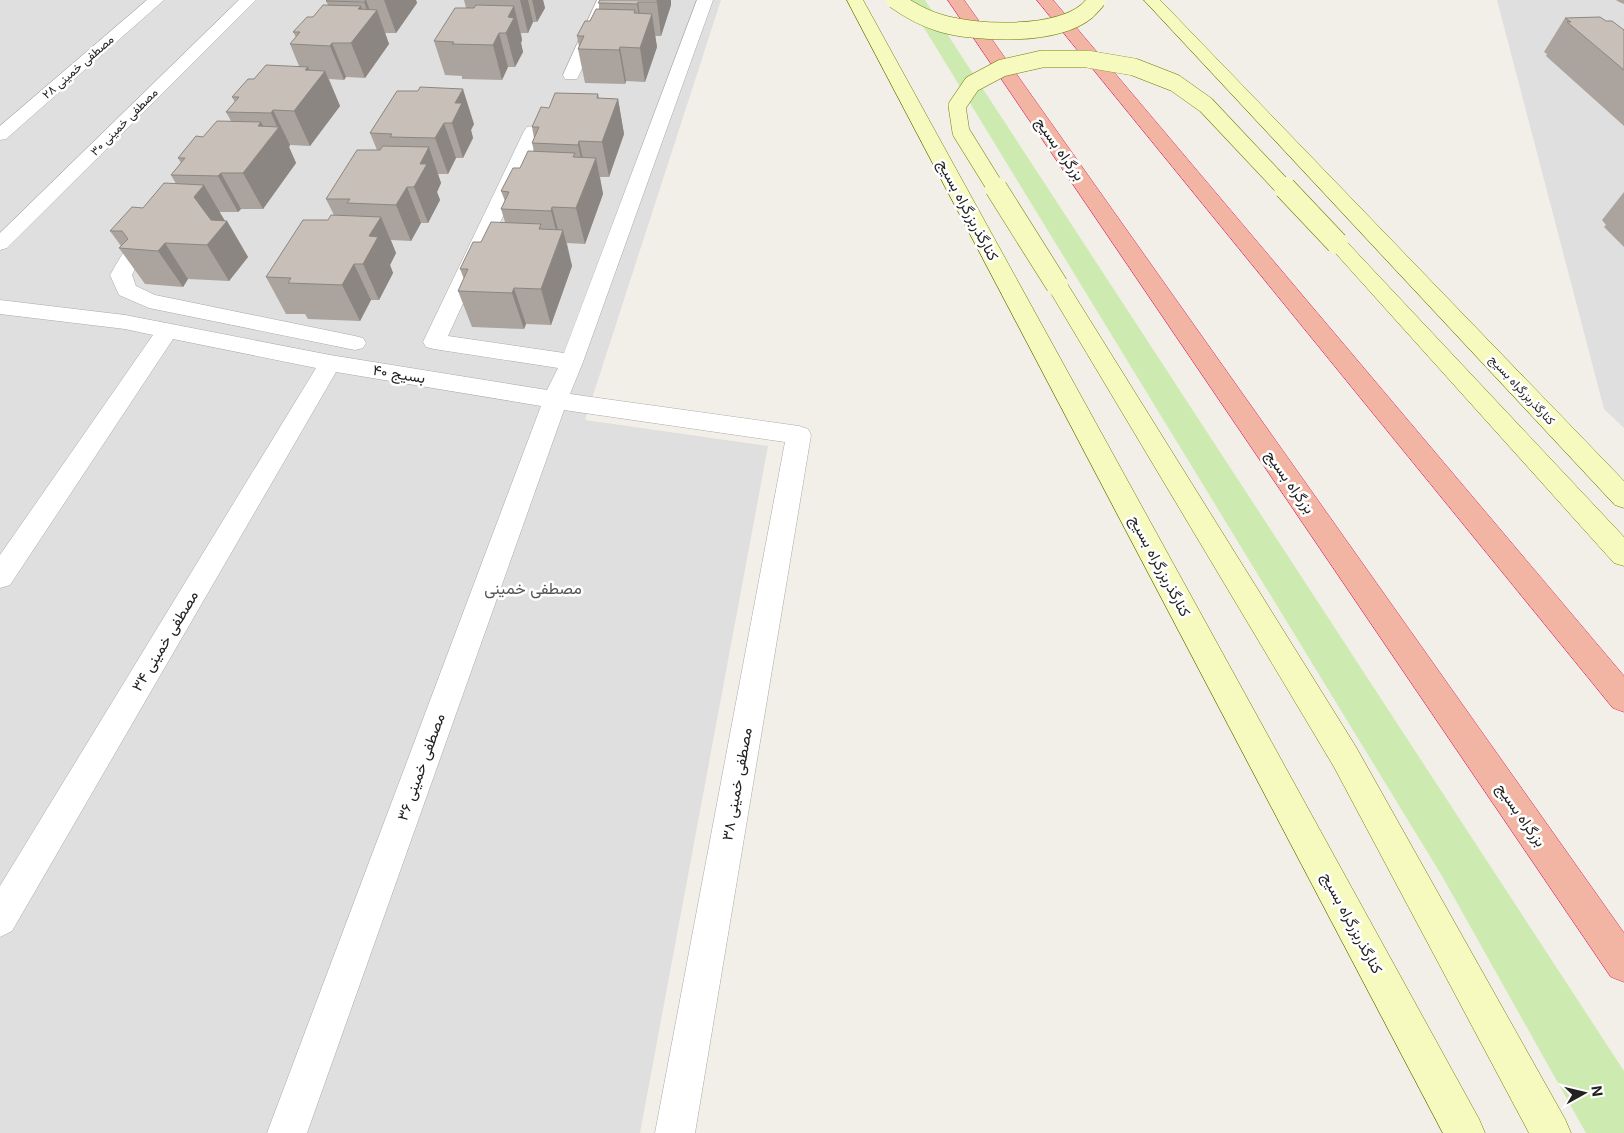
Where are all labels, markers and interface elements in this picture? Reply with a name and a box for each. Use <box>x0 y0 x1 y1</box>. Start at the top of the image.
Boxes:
street label: مصطفی خمینی ۲۸ <box>39 32 117 102</box>
street label: مصطفی خمینی ۳۰ <box>87 85 161 159</box>
street label: بزرگراه بسیج <box>1030 113 1089 185</box>
street label: کنارگذربزرگراه بسیج <box>932 156 1003 265</box>
street label: کنارگذربزرگراه بسیج <box>1485 352 1558 429</box>
street label: بسیج ۴۰ <box>371 360 427 389</box>
street label: بزرگراه بسیج <box>1260 446 1319 518</box>
street label: کنارگذربزرگراه بسیج <box>1124 512 1195 621</box>
district label: مصطفی خمینی <box>484 578 582 599</box>
street label: مصطفی خمینی ۳۴ <box>127 587 203 695</box>
street label: مصطفی خمینی ۳۶ <box>392 711 450 823</box>
street label: مصطفی خمینی ۳۸ <box>717 726 757 842</box>
street label: بزرگراه بسیج <box>1491 779 1550 851</box>
street label: کنارگذربزرگراه بسیج <box>1316 869 1387 978</box>
north arrow <box>1559 1068 1609 1118</box>
text: N <box>1588 1085 1607 1098</box>

